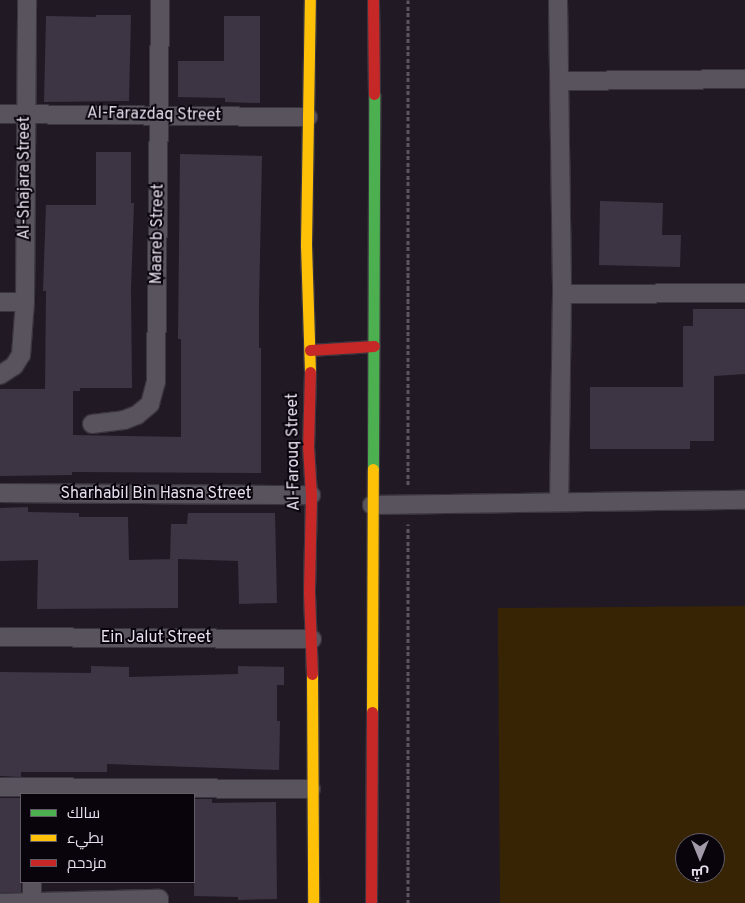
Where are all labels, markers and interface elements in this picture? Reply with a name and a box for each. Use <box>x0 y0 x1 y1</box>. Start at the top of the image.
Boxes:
street label: Al-Farazdaq Street <box>87 104 221 126</box>
street label: Al-Shajara Street <box>15 116 35 240</box>
street label: Maareb Street <box>148 183 168 285</box>
street label: Al-Farouq Street <box>283 393 305 511</box>
street label: Sharhabil Bin Hasna Street <box>60 484 252 504</box>
street label: Ein Jalut Street <box>101 628 211 648</box>
legend <box>20 793 195 883</box>
text: سالك <box>67 805 100 824</box>
text: بطيء <box>67 830 104 849</box>
north arrow <box>675 833 725 883</box>
text: مزدحم <box>67 855 107 874</box>
text: ش <box>691 864 709 881</box>

